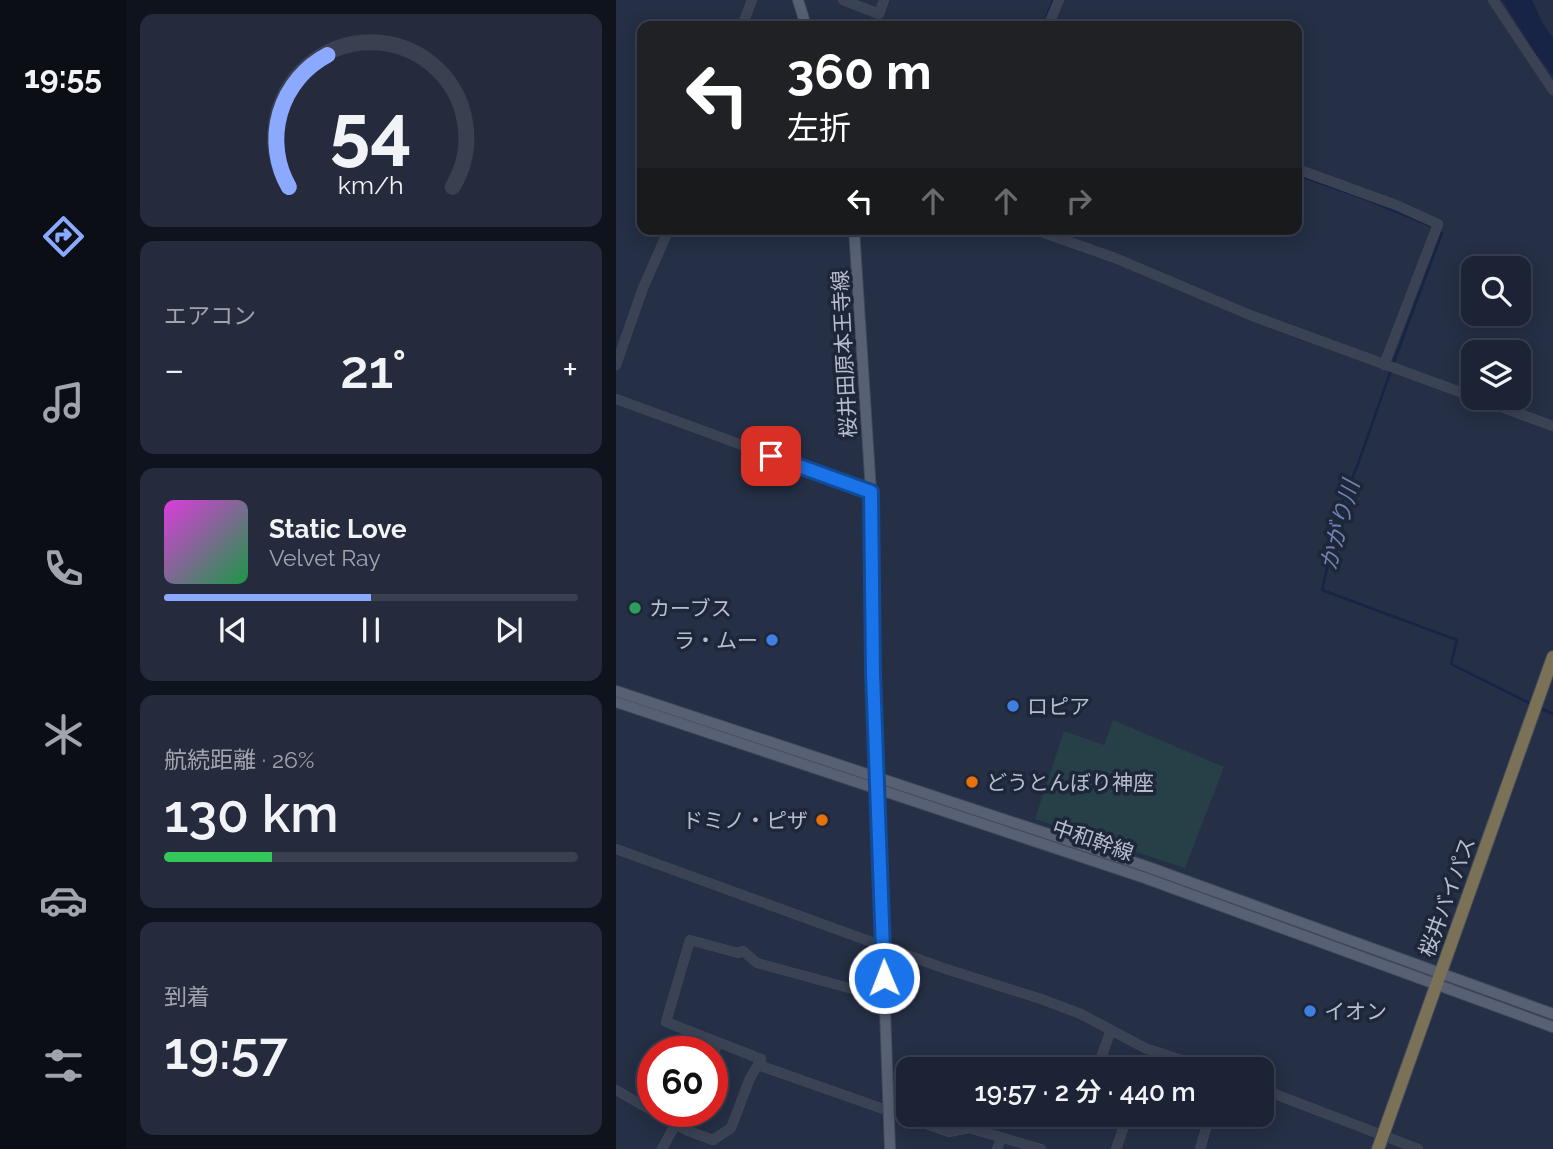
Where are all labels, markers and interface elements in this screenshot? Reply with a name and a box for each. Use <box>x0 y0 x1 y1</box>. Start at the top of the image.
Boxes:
text: 360 m <box>787 43 932 100</box>
icon: left <box>672 49 763 140</box>
text: 19:55 <box>24 58 102 95</box>
text: 54 <box>330 89 412 174</box>
text: 左折 <box>787 109 851 146</box>
text: km/h <box>338 169 404 199</box>
icon: left <box>841 182 879 220</box>
icon: ahead <box>914 182 952 220</box>
icon: ahead <box>987 182 1025 220</box>
icon: right <box>1060 182 1098 220</box>
icon: directions <box>39 212 88 261</box>
map controls <box>1461 256 1531 410</box>
button: search <box>1461 256 1531 326</box>
street label: 桜井田原本王寺線 <box>827 269 861 439</box>
text: エアコン <box>164 302 256 329</box>
text: 21° <box>340 339 407 400</box>
button: layers <box>1461 340 1531 410</box>
text: − <box>164 347 184 392</box>
text: + <box>562 347 578 392</box>
icon: music <box>39 378 88 427</box>
pin <box>741 426 801 486</box>
icon: arrive <box>752 437 790 475</box>
water label: かがり川 <box>1314 474 1365 573</box>
text: Static Love <box>269 514 407 544</box>
icon: phone <box>39 544 88 593</box>
text: Velvet Ray <box>269 544 381 571</box>
place label: カーブス <box>649 596 732 621</box>
marker: カーブス <box>627 600 643 616</box>
icon: previous <box>214 611 252 649</box>
icon: pause <box>352 611 390 649</box>
icon: next <box>490 611 528 649</box>
place label: ラ・ムー <box>674 628 758 653</box>
marker: ラ・ムー <box>764 632 780 648</box>
place label: ロピア <box>1027 694 1090 719</box>
marker: ロピア <box>1005 698 1021 714</box>
icon: climate <box>39 710 88 759</box>
text: 航続距離 · 26% <box>164 746 314 773</box>
place label: どうとんぼり神座 <box>986 770 1154 795</box>
marker: どうとんぼり神座 <box>964 774 980 790</box>
text: 130 km <box>164 783 339 844</box>
place label: ドミノ・ピザ <box>682 808 808 833</box>
marker: ドミノ・ピザ <box>814 812 830 828</box>
street label: 中和幹線 <box>1049 815 1137 865</box>
street label: 桜井バイパス <box>1414 834 1480 960</box>
icon: car <box>39 876 88 925</box>
position arrow <box>847 941 921 1015</box>
text: 到着 <box>164 983 210 1010</box>
place label: イオン <box>1324 999 1387 1024</box>
marker: イオン <box>1302 1003 1318 1019</box>
text: 19:57 <box>164 1020 288 1081</box>
speed limit sign: 60 <box>637 1036 728 1127</box>
icon: filters <box>39 1041 88 1090</box>
text: 19:57 · 2 分 · 440 m <box>974 1077 1196 1107</box>

